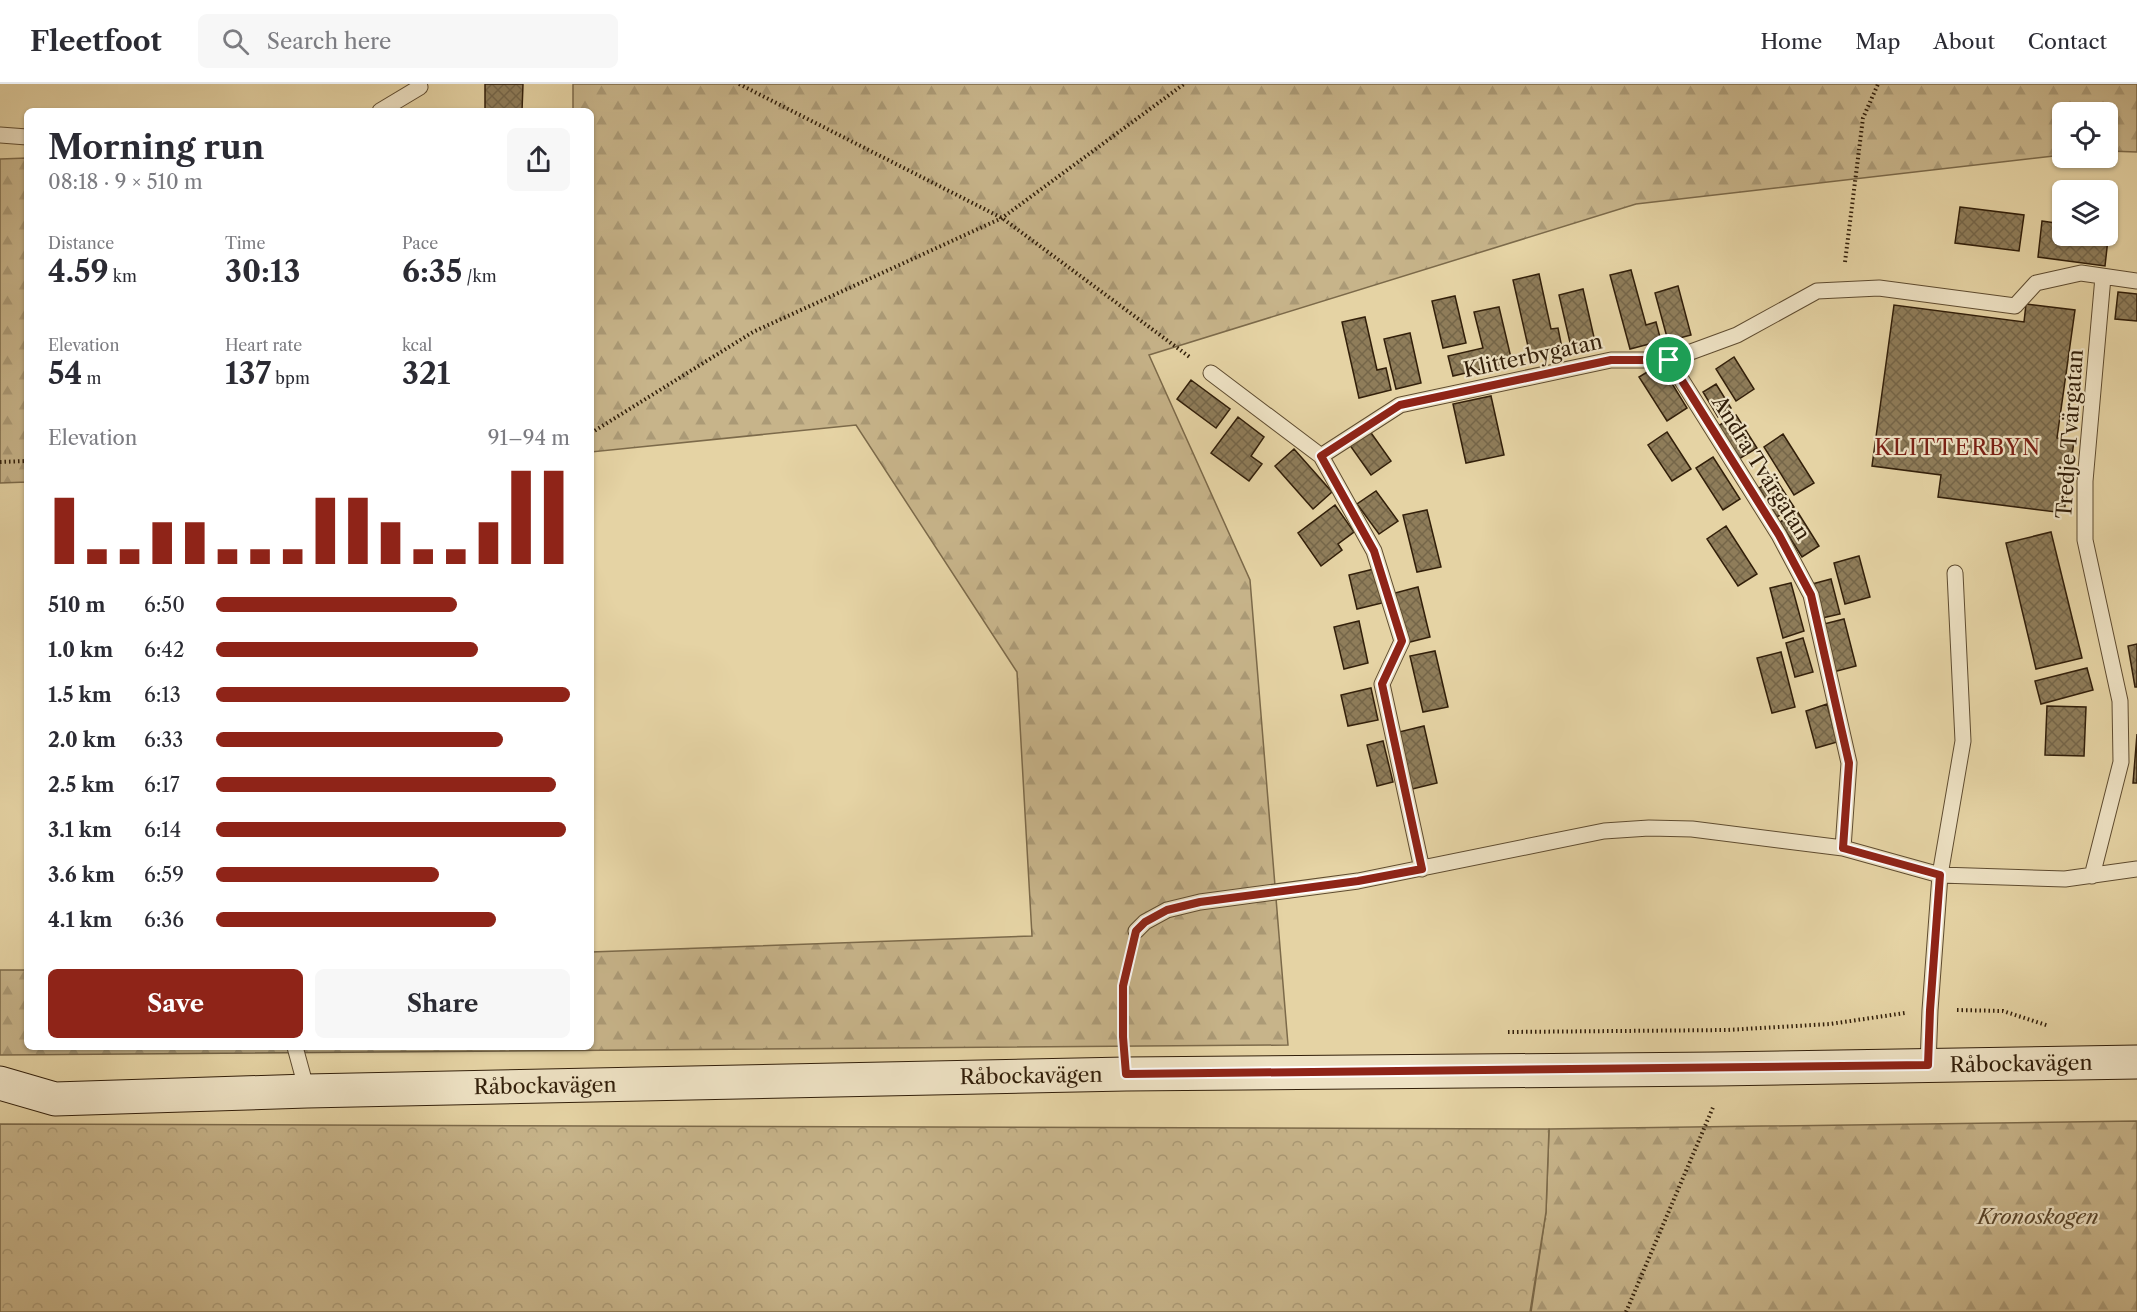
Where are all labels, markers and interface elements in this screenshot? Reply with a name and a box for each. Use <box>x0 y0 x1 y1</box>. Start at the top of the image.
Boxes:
search box <box>198 14 618 68</box>
text: Fleetfoot <box>30 24 162 58</box>
icon: search <box>219 25 252 58</box>
text: Search here <box>267 28 391 55</box>
text: Home <box>1761 29 1822 54</box>
text: Map <box>1855 29 1900 54</box>
text: About <box>1933 29 1995 54</box>
text: Contact <box>2028 29 2107 54</box>
map controls <box>2052 102 2118 246</box>
button: locate <box>2052 102 2118 168</box>
text: Morning run <box>48 127 264 168</box>
button: share <box>507 128 570 191</box>
text: 08:18 · 9 × 510 m <box>48 170 203 194</box>
button: layers <box>2052 180 2118 246</box>
text: Distance <box>48 233 114 253</box>
text: Time <box>225 233 265 253</box>
text: Pace <box>402 233 438 253</box>
text: 4.59 <box>48 253 109 290</box>
text: 30:13 <box>225 253 300 290</box>
text: 6:35 <box>402 253 462 290</box>
text: km <box>109 266 137 286</box>
text: /km <box>462 266 497 286</box>
street label: Klitterbygatan <box>1461 329 1605 382</box>
pin <box>1643 334 1694 385</box>
text: Elevation <box>48 335 119 355</box>
text: Heart rate <box>225 335 302 355</box>
text: kcal <box>402 335 432 355</box>
icon: arrive <box>1652 343 1685 376</box>
street label: Tredje Tvärgatan <box>2051 348 2088 519</box>
text: 54 <box>48 355 82 392</box>
text: 137 <box>225 355 271 392</box>
text: 321 <box>402 355 450 392</box>
text: m <box>82 368 102 388</box>
text: bpm <box>271 368 310 388</box>
street label: Andra Tvärgatan <box>1706 390 1816 544</box>
text: Elevation <box>48 426 137 450</box>
text: 91–94 m <box>488 426 570 450</box>
district label: KLITTERBYN <box>1874 434 2042 461</box>
text: 510 m <box>48 593 106 617</box>
text: 6:50 <box>144 593 185 617</box>
text: 1.0 km <box>48 638 113 662</box>
text: 6:42 <box>144 638 184 662</box>
text: 1.5 km <box>48 683 112 707</box>
text: 6:13 <box>144 683 181 707</box>
text: 2.0 km <box>48 728 116 752</box>
text: 6:33 <box>144 728 183 752</box>
text: 2.5 km <box>48 773 115 797</box>
text: 6:17 <box>144 773 180 797</box>
text: 3.1 km <box>48 818 112 842</box>
text: 6:14 <box>144 818 181 842</box>
text: 3.6 km <box>48 863 115 887</box>
text: 6:59 <box>144 863 184 887</box>
text: 4.1 km <box>48 908 113 932</box>
text: 6:36 <box>144 908 184 932</box>
button: Save <box>48 969 303 1038</box>
button: Share <box>315 969 570 1038</box>
street label: Råbockavägen <box>1949 1050 2093 1077</box>
street label: Råbockavägen <box>959 1062 1103 1089</box>
street label: Råbockavägen <box>473 1072 617 1099</box>
park label: Kronoskogen <box>1975 1204 2099 1229</box>

